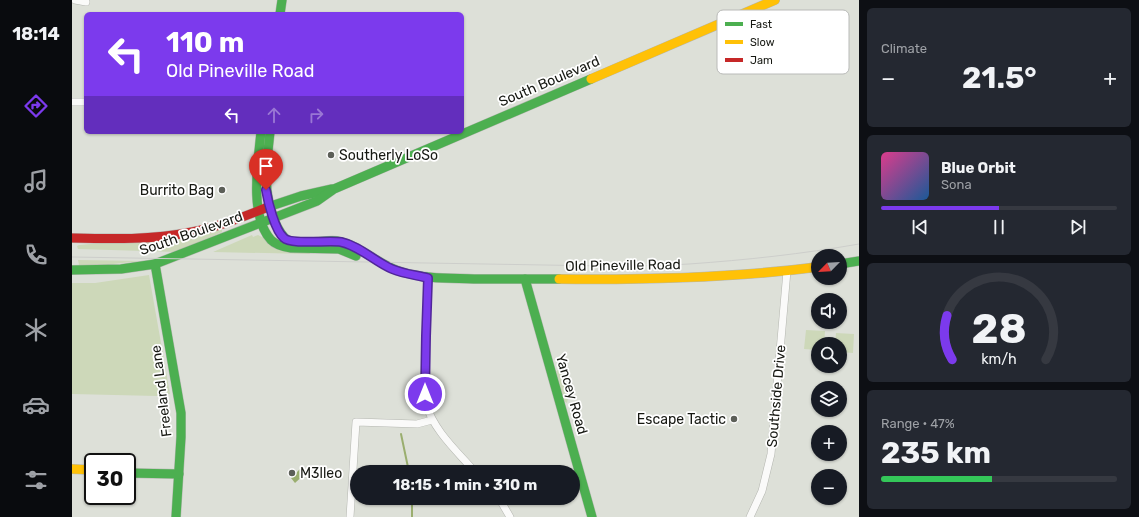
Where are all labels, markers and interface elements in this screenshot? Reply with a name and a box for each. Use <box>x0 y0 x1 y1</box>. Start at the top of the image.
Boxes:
legend <box>717 10 849 74</box>
text: Fast <box>750 18 773 31</box>
text: 18:14 <box>12 23 60 45</box>
text: 110 m <box>166 26 244 59</box>
icon: left <box>100 28 152 80</box>
text: Slow <box>750 36 775 49</box>
text: Climate <box>881 41 927 56</box>
street label: South Boulevard <box>496 53 602 110</box>
text: Jam <box>750 54 773 67</box>
text: Old Pineville Road <box>166 60 314 82</box>
text: 21.5° <box>962 60 1037 96</box>
text: − <box>881 65 895 92</box>
text: + <box>1103 65 1117 92</box>
icon: directions <box>22 92 50 120</box>
icon: left <box>221 104 243 126</box>
icon: ahead <box>263 104 285 126</box>
icon: right <box>305 104 327 126</box>
place label: Southerly LoSo <box>339 147 438 164</box>
pin <box>249 149 283 190</box>
marker: Southerly LoSo <box>326 150 336 160</box>
icon: arrive <box>255 155 277 177</box>
text: Blue Orbit <box>941 159 1016 177</box>
icon: music <box>22 167 50 195</box>
text: Sona <box>941 177 972 192</box>
place label: Burrito Bag <box>140 182 214 199</box>
marker: Burrito Bag <box>217 185 227 195</box>
street label: South Boulevard <box>137 208 245 259</box>
icon: previous <box>909 216 931 238</box>
icon: pause <box>988 216 1010 238</box>
icon: next <box>1067 216 1089 238</box>
icon: phone <box>22 241 50 269</box>
north arrow <box>811 249 847 285</box>
map controls <box>811 249 847 505</box>
street label: Old Pineville Road <box>565 256 681 275</box>
button: sound <box>811 293 847 329</box>
text: 28 <box>971 304 1027 353</box>
icon: climate <box>22 316 50 344</box>
button: search <box>811 337 847 373</box>
street label: Freeland Lane <box>147 344 176 438</box>
street label: Southside Drive <box>764 344 789 448</box>
text: km/h <box>981 351 1017 368</box>
street label: Yancey Road <box>552 352 591 436</box>
position arrow <box>404 373 446 415</box>
button: layers <box>811 381 847 417</box>
icon: car <box>22 391 50 419</box>
place label: Escape Tactic <box>637 411 726 428</box>
marker: Escape Tactic <box>729 414 739 424</box>
text: Range · 47% <box>881 416 955 431</box>
button: + <box>811 425 847 461</box>
text: 235 km <box>881 435 991 471</box>
speed limit sign: 30 <box>84 453 136 505</box>
place label: M3lleo <box>300 465 342 482</box>
icon: filters <box>22 466 50 494</box>
marker: M3lleo <box>287 468 297 478</box>
button: − <box>811 469 847 505</box>
text: 18:15 · 1 min · 310 m <box>393 476 537 494</box>

